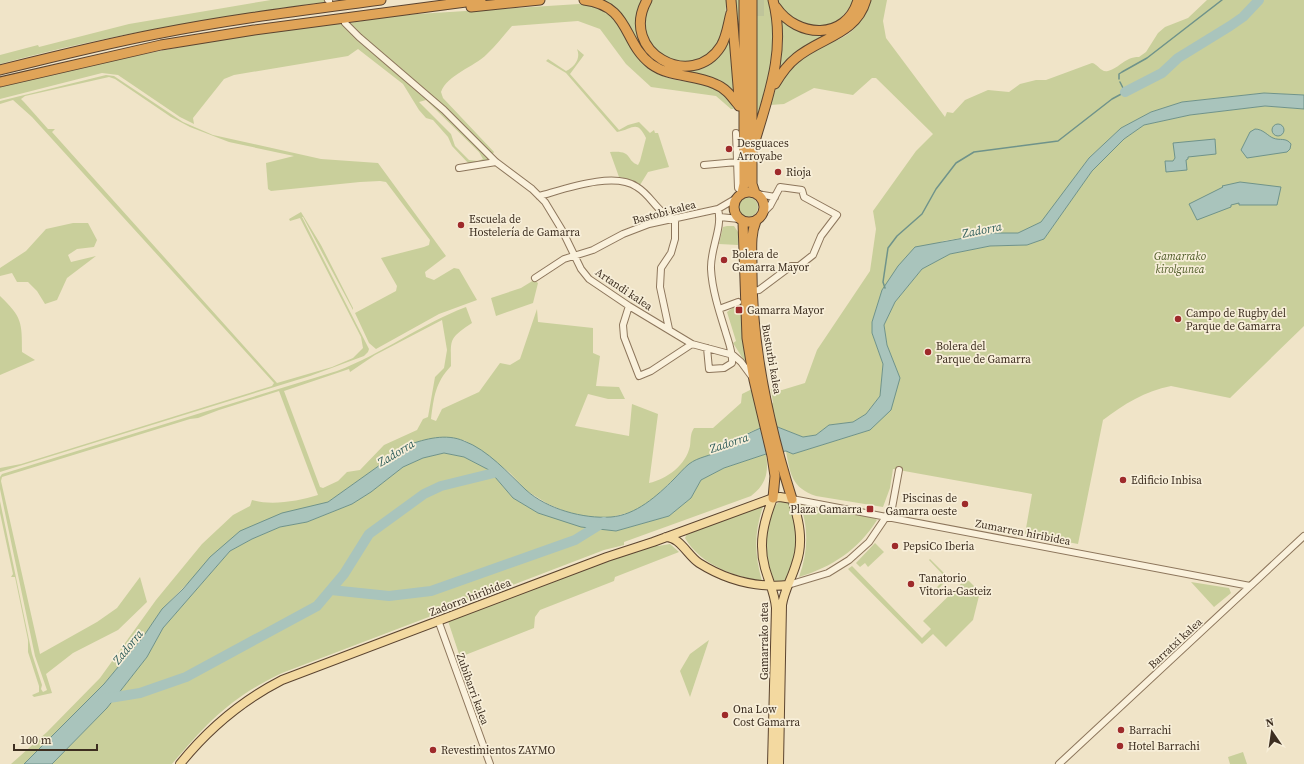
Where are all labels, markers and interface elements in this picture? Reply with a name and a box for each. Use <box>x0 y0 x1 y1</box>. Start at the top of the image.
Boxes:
place label: Desguaces Arroyabe <box>737 136 789 164</box>
marker: Desguaces Arroyabe <box>724 144 734 154</box>
place label: Rioja <box>786 165 812 180</box>
marker: Rioja <box>773 167 783 177</box>
street label: Bastobi kalea <box>631 197 698 228</box>
place label: Escuela de Hostelería de Gamarra <box>469 212 580 240</box>
water label: Zadorra <box>960 218 1004 242</box>
marker: Escuela de Hostelería de Gamarra <box>456 220 466 230</box>
place label: Bolera de Gamarra Mayor <box>732 247 809 275</box>
park label: Gamarrako kirolgunea <box>1154 249 1207 277</box>
marker: Bolera de Gamarra Mayor <box>719 255 729 265</box>
street label: Artandi kalea <box>592 265 656 314</box>
place label: Gamarra Mayor <box>747 303 824 318</box>
marker: Gamarra Mayor <box>734 305 744 315</box>
place label: Campo de Rugby del Parque de Gamarra <box>1186 306 1286 334</box>
marker: Campo de Rugby del Parque de Gamarra <box>1173 314 1183 324</box>
street label: Busturbi kalea <box>758 323 785 396</box>
place label: Bolera del Parque de Gamarra <box>936 339 1031 367</box>
marker: Bolera del Parque de Gamarra <box>923 347 933 357</box>
water label: Zadorra <box>706 429 751 457</box>
water label: Zadorra <box>374 435 418 471</box>
place label: Edificio Inbisa <box>1131 473 1202 488</box>
marker: Edificio Inbisa <box>1118 475 1128 485</box>
place label: Piscinas de Gamarra oeste <box>886 491 957 519</box>
marker: Piscinas de Gamarra oeste <box>960 499 970 509</box>
place label: Plaza Gamarra <box>790 502 862 517</box>
marker: Plaza Gamarra <box>865 504 875 514</box>
street label: Zumarren hiribidea <box>974 516 1072 549</box>
place label: PepsiCo Iberia <box>903 539 975 554</box>
marker: PepsiCo Iberia <box>890 541 900 551</box>
place label: Tanatorio Vitoria-Gasteiz <box>919 571 991 599</box>
street label: Zadorra hiribidea <box>427 575 513 620</box>
marker: Tanatorio Vitoria-Gasteiz <box>906 579 916 589</box>
street label: Gamarrako atea <box>757 602 772 680</box>
street label: Barratxi kalea <box>1145 614 1206 672</box>
water label: Zadorra <box>109 626 147 668</box>
street label: Zubibarri kalea <box>453 651 493 727</box>
place label: Ona Low Cost Gamarra <box>733 702 801 730</box>
marker: Ona Low Cost Gamarra <box>720 710 730 720</box>
north arrow <box>1252 712 1292 752</box>
text: N <box>1264 715 1275 731</box>
place label: Barrachi <box>1129 723 1171 738</box>
marker: Barrachi <box>1116 725 1126 735</box>
scale bar <box>14 726 97 752</box>
text: 100 m <box>20 732 52 748</box>
place label: Hotel Barrachi <box>1128 739 1200 754</box>
marker: Hotel Barrachi <box>1115 741 1125 751</box>
place label: Revestimientos ZAYMO <box>441 743 555 758</box>
marker: Revestimientos ZAYMO <box>428 745 438 755</box>

